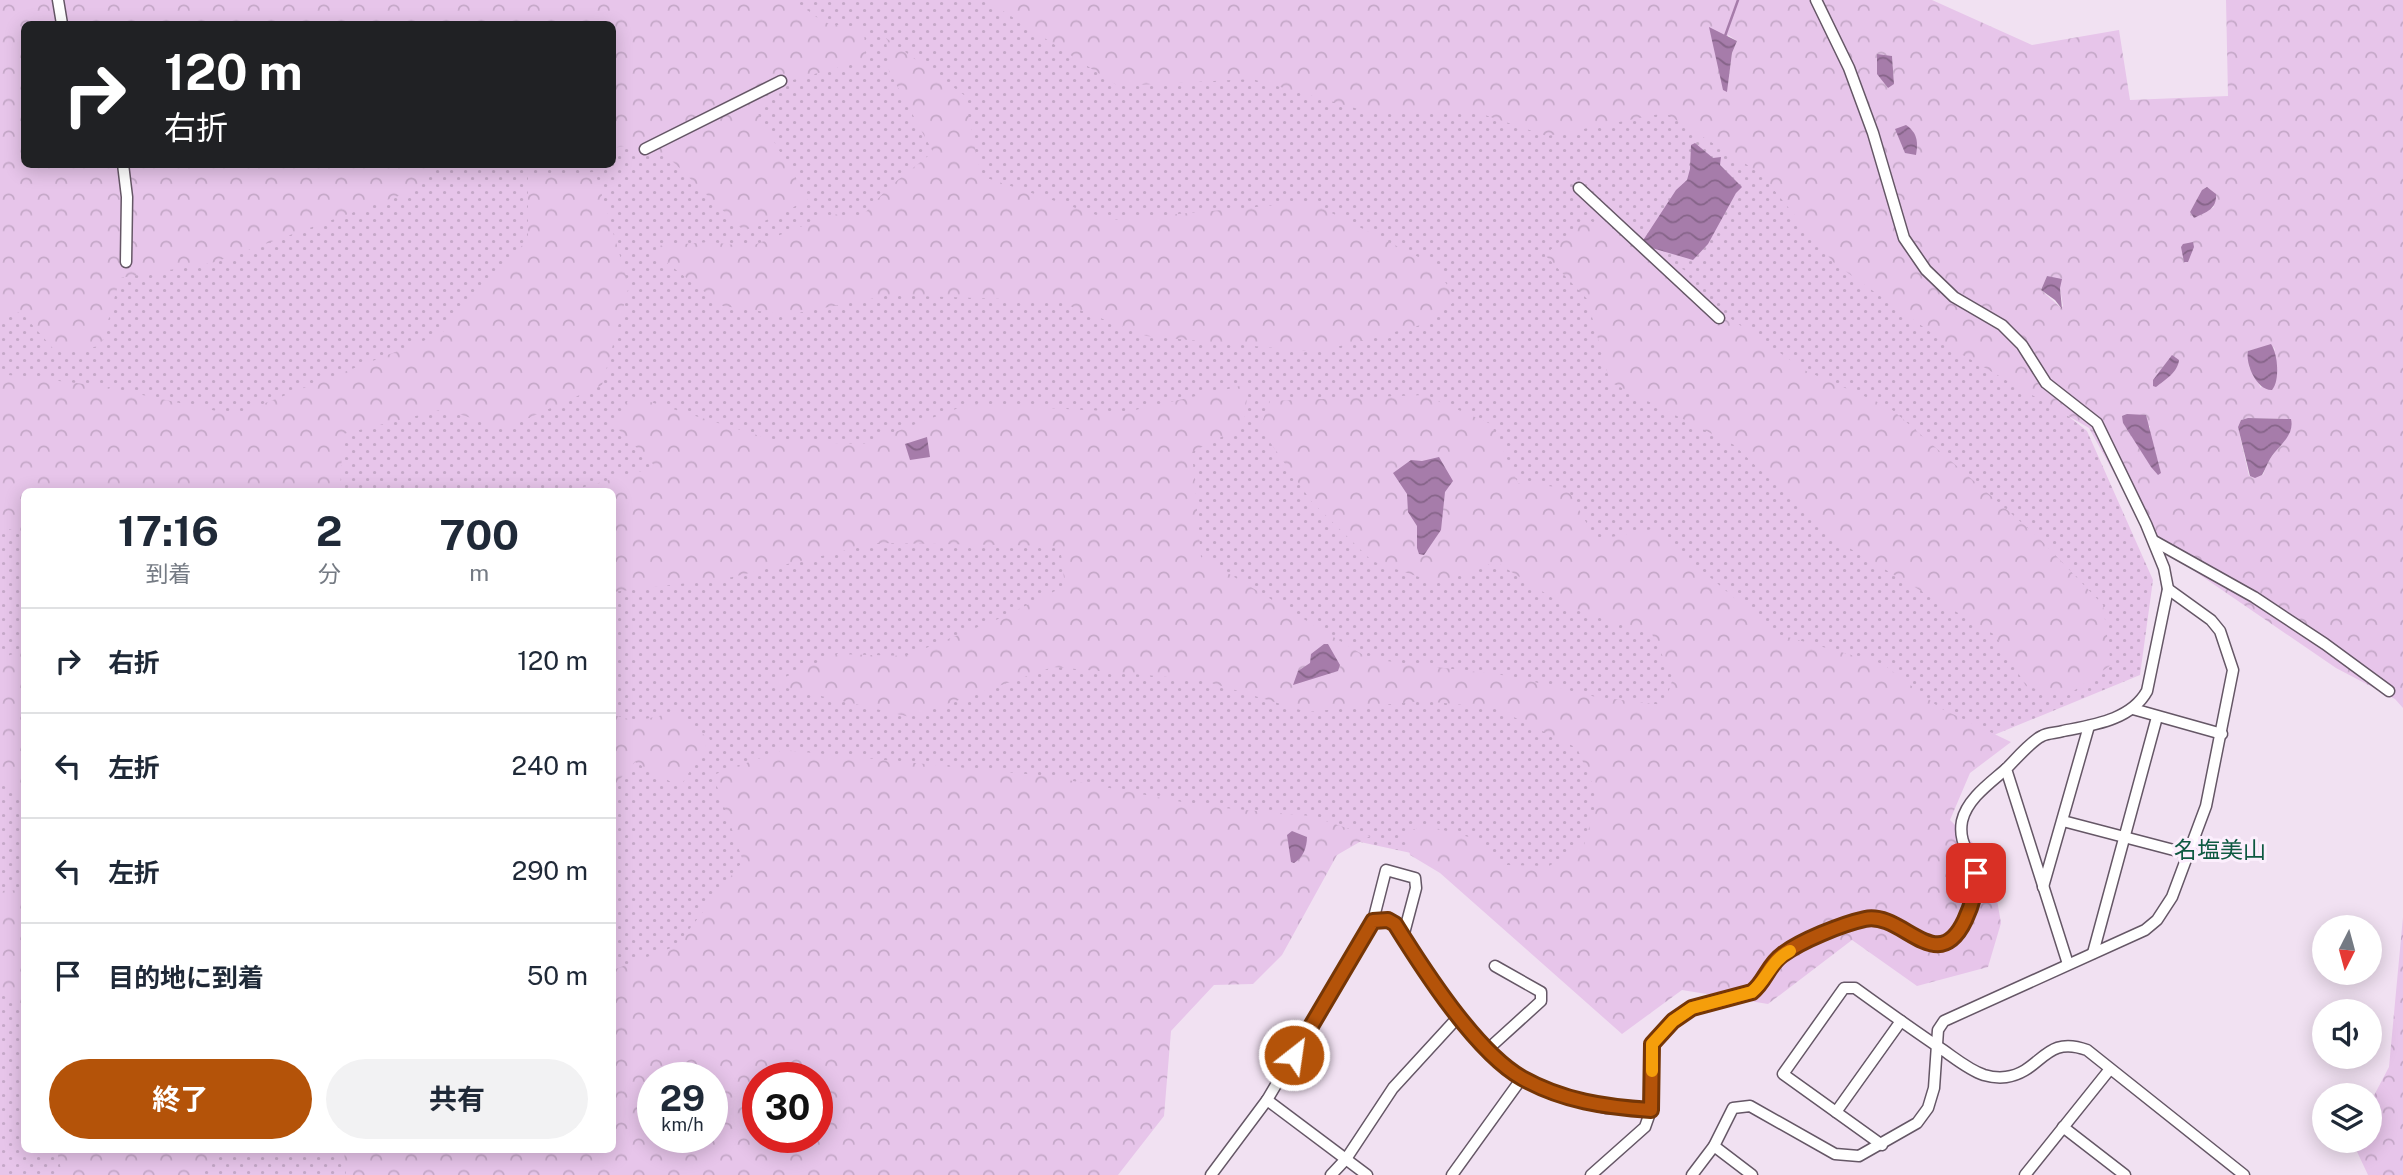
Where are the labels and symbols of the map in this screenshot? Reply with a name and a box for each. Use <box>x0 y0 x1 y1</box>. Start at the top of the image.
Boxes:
district label: 名塩美山 <box>2174 836 2266 863</box>
pin <box>1946 843 2006 903</box>
north arrow <box>2312 915 2382 985</box>
position arrow <box>1257 1018 1331 1092</box>
speed limit sign: 30 <box>742 1062 833 1153</box>

